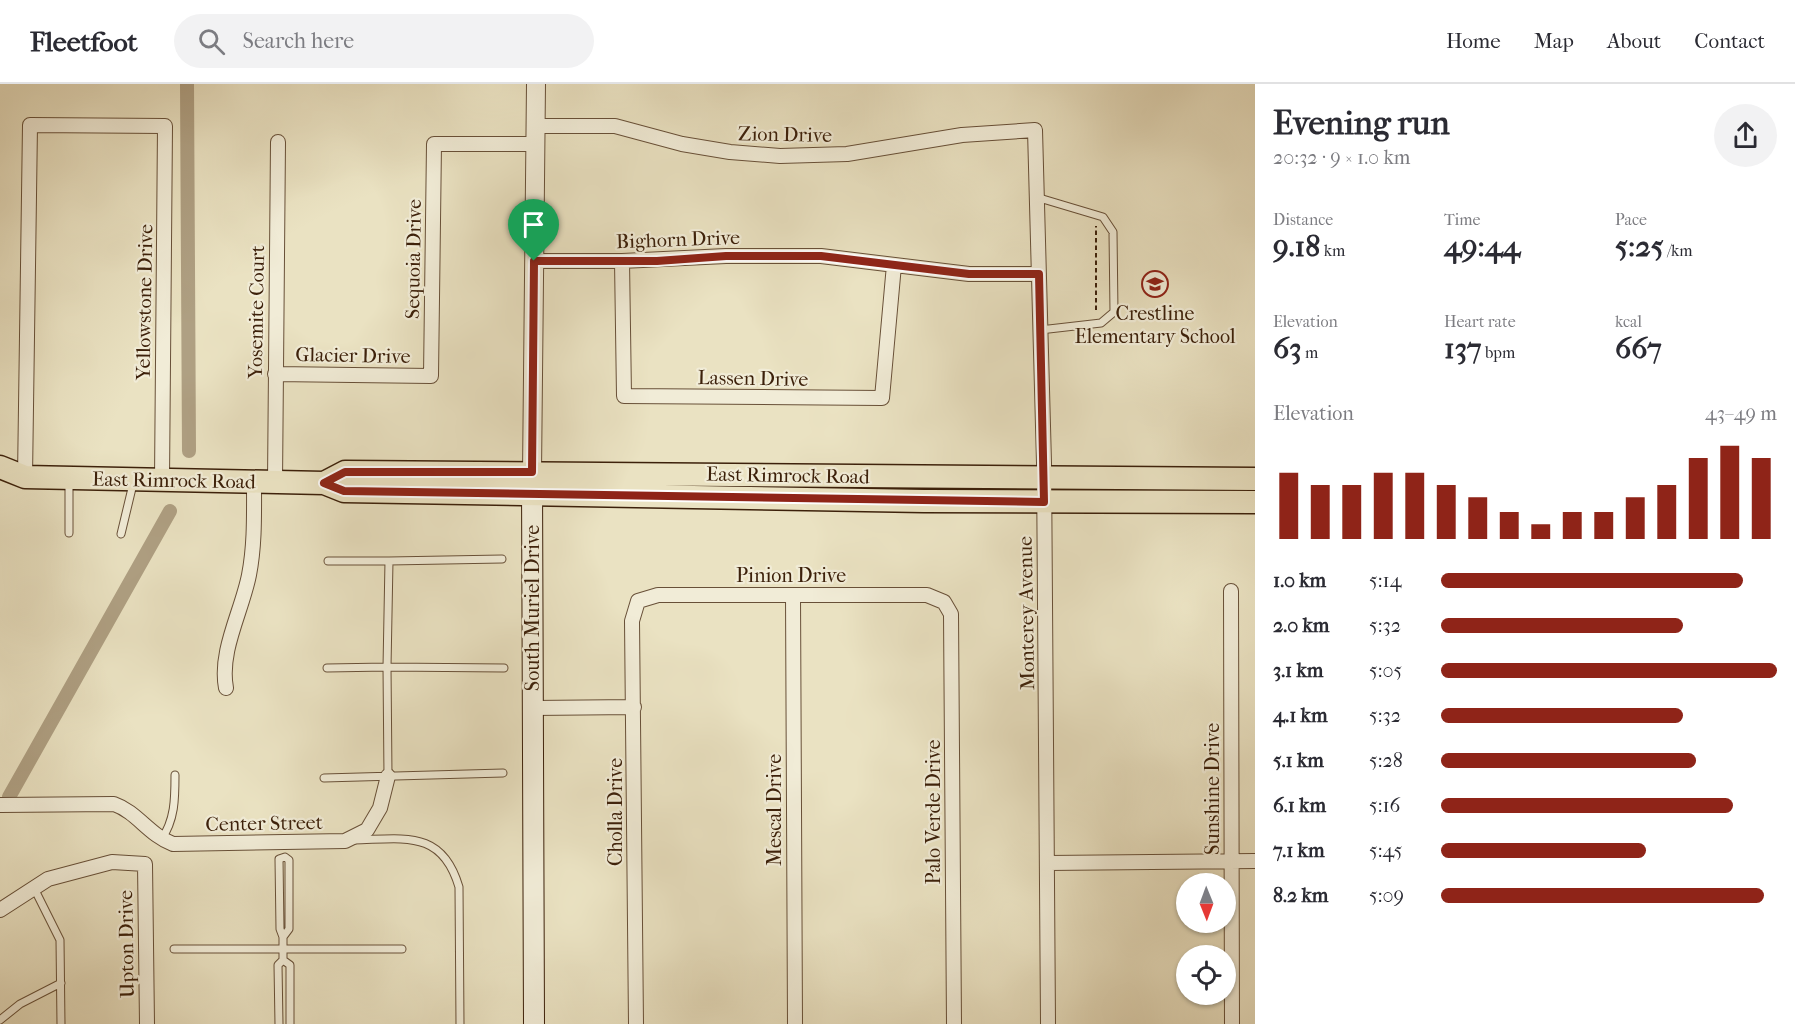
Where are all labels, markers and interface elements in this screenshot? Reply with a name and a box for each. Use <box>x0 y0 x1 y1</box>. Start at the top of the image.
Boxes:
search box <box>174 14 594 68</box>
text: Fleetfoot <box>30 25 138 58</box>
icon: search <box>195 25 228 58</box>
text: Search here <box>243 28 354 54</box>
text: Home <box>1446 29 1501 53</box>
text: Map <box>1534 29 1574 53</box>
text: About <box>1607 29 1661 53</box>
text: Contact <box>1694 29 1765 53</box>
text: Evening run <box>1273 104 1450 143</box>
button: share <box>1714 104 1777 167</box>
street label: Zion Drive <box>738 122 832 147</box>
text: 20:32 · 9 × 1.0 km <box>1273 146 1410 169</box>
street label: Sequoia Drive <box>401 199 426 319</box>
pin <box>508 199 559 261</box>
icon: arrive <box>517 208 550 241</box>
text: Distance <box>1273 210 1333 229</box>
text: Time <box>1444 210 1480 229</box>
text: Pace <box>1615 210 1647 229</box>
street label: Yellowstone Drive <box>132 224 157 381</box>
street label: Bighorn Drive <box>616 226 740 253</box>
text: 9.18 <box>1273 229 1320 264</box>
text: 49:44 <box>1444 229 1520 264</box>
text: 5:25 <box>1615 229 1664 264</box>
text: km <box>1320 241 1345 260</box>
text: /km <box>1664 241 1693 260</box>
street label: Yosemite Court <box>244 245 269 380</box>
school or university icon: Crestline Elementary School <box>1140 269 1170 299</box>
place label: Crestline Elementary School <box>1074 302 1236 348</box>
text: Elevation <box>1273 312 1338 331</box>
text: Heart rate <box>1444 312 1516 331</box>
text: kcal <box>1615 312 1642 331</box>
text: 63 <box>1273 331 1302 366</box>
text: 137 <box>1444 331 1482 366</box>
text: 667 <box>1615 331 1662 366</box>
street label: Glacier Drive <box>295 343 411 368</box>
text: m <box>1302 343 1318 362</box>
text: bpm <box>1482 343 1515 362</box>
street label: Lassen Drive <box>697 366 809 391</box>
text: Elevation <box>1273 402 1354 425</box>
text: 43–49 m <box>1705 402 1777 425</box>
street label: East Rimrock Road <box>706 463 871 488</box>
street label: East Rimrock Road <box>92 468 257 493</box>
street label: South Muriel Drive <box>521 525 544 691</box>
street label: Monterey Avenue <box>1014 536 1039 690</box>
street label: Pinion Drive <box>736 564 846 587</box>
text: 1.0 km <box>1273 569 1326 592</box>
text: 5:14 <box>1369 569 1401 592</box>
text: 2.0 km <box>1273 614 1329 637</box>
text: 5:32 <box>1369 614 1401 637</box>
text: 3.1 km <box>1273 659 1323 682</box>
text: 5:05 <box>1369 659 1402 682</box>
text: 4.1 km <box>1273 704 1328 727</box>
text: 5:32 <box>1369 704 1401 727</box>
street label: Sunshine Drive <box>1201 723 1224 855</box>
street label: Palo Verde Drive <box>922 739 945 884</box>
text: 5.1 km <box>1273 749 1324 772</box>
text: 5:28 <box>1369 749 1403 772</box>
street label: Mescal Drive <box>763 754 786 866</box>
street label: Cholla Drive <box>604 758 627 866</box>
text: 6.1 km <box>1273 794 1326 817</box>
text: 5:16 <box>1369 794 1400 817</box>
street label: Center Street <box>205 811 323 836</box>
text: 7.1 km <box>1273 839 1325 862</box>
text: 5:45 <box>1369 839 1402 862</box>
north arrow <box>1176 873 1236 933</box>
map controls <box>1176 873 1236 1005</box>
text: 8.2 km <box>1273 884 1328 907</box>
text: 5:09 <box>1369 884 1404 907</box>
street label: Upton Drive <box>114 890 139 998</box>
button: locate <box>1176 945 1236 1005</box>

